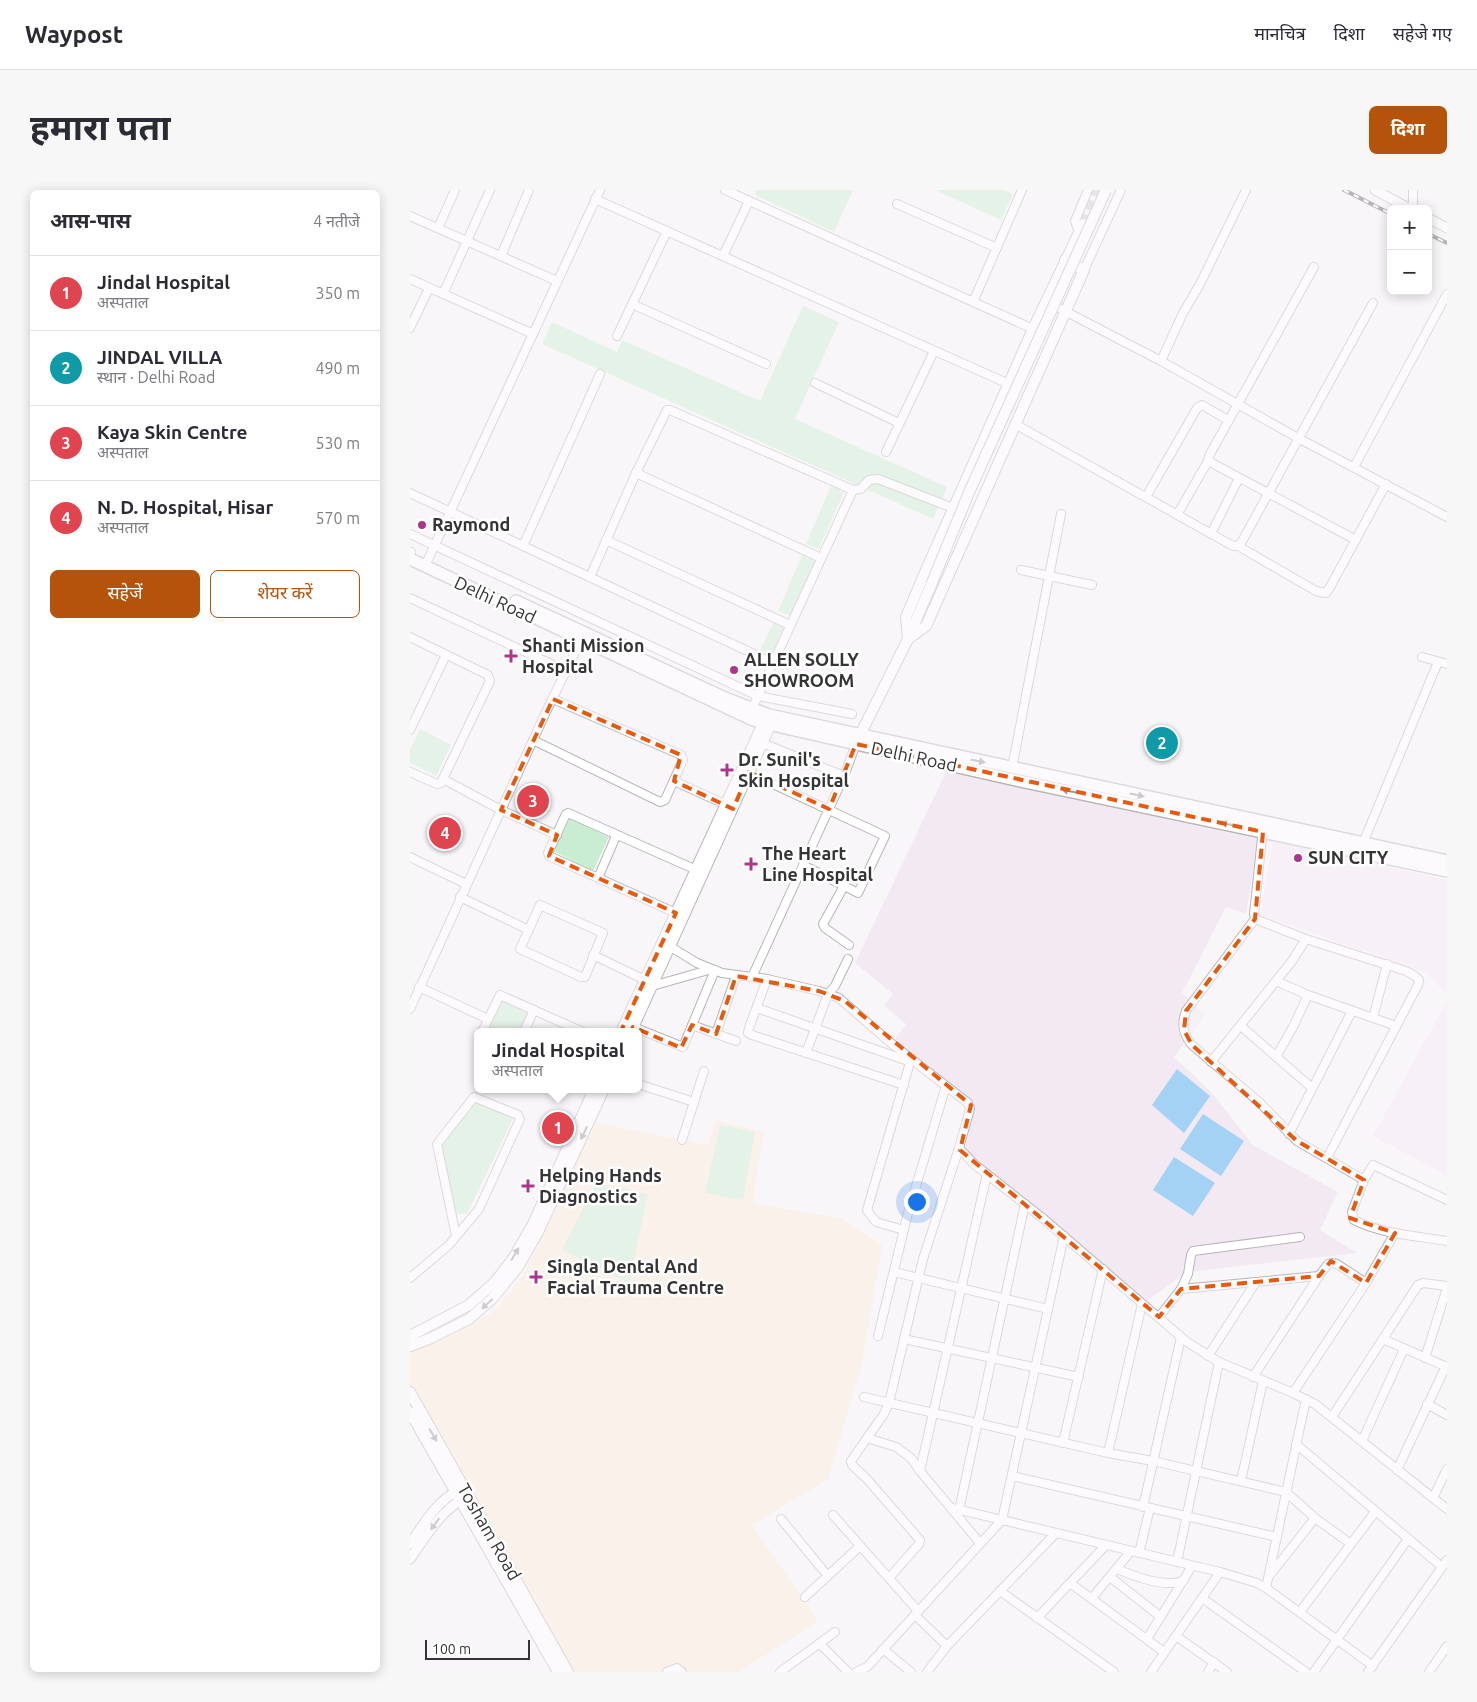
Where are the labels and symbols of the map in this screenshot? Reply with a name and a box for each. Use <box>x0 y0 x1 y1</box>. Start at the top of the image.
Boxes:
place label: Raymond <box>432 514 510 534</box>
marker: Raymond <box>416 519 428 531</box>
street label: Delhi Road <box>451 572 539 627</box>
place label: Shanti Mission Hospital <box>522 635 644 676</box>
marker: Shanti Mission Hospital <box>504 649 518 663</box>
place label: ALLEN SOLLY SHOWROOM <box>744 649 859 690</box>
marker: ALLEN SOLLY SHOWROOM <box>728 664 740 676</box>
pin: 2 <box>1146 724 1178 762</box>
street label: Delhi Road <box>869 737 959 775</box>
place label: Dr. Sunil's Skin Hospital <box>738 749 850 790</box>
one-way arrow <box>970 757 985 765</box>
marker: Dr. Sunil's Skin Hospital <box>720 763 734 777</box>
pin: 3 <box>517 782 549 820</box>
one-way arrow <box>1062 787 1077 795</box>
one-way arrow <box>1129 791 1144 799</box>
pin: 4 <box>429 814 461 852</box>
one-way arrow <box>1220 820 1236 828</box>
place label: The Heart Line Hospital <box>762 843 873 884</box>
place label: SUN CITY <box>1308 847 1389 867</box>
marker: SUN CITY <box>1292 852 1304 864</box>
marker: The Heart Line Hospital <box>744 857 758 871</box>
pin: 1 <box>542 1109 574 1147</box>
one-way arrow <box>580 1126 588 1141</box>
place label: Helping Hands Diagnostics <box>539 1165 662 1206</box>
marker: Helping Hands Diagnostics <box>521 1179 535 1193</box>
your location <box>904 1189 930 1215</box>
one-way arrow <box>511 1247 520 1260</box>
place label: Singla Dental And Facial Trauma Centre <box>547 1256 724 1297</box>
marker: Singla Dental And Facial Trauma Centre <box>529 1270 543 1284</box>
one-way arrow <box>481 1298 493 1310</box>
one-way arrow <box>429 1428 438 1442</box>
street label: Tosham Road <box>454 1480 526 1583</box>
one-way arrow <box>430 1517 440 1531</box>
scale bar <box>425 1637 530 1660</box>

